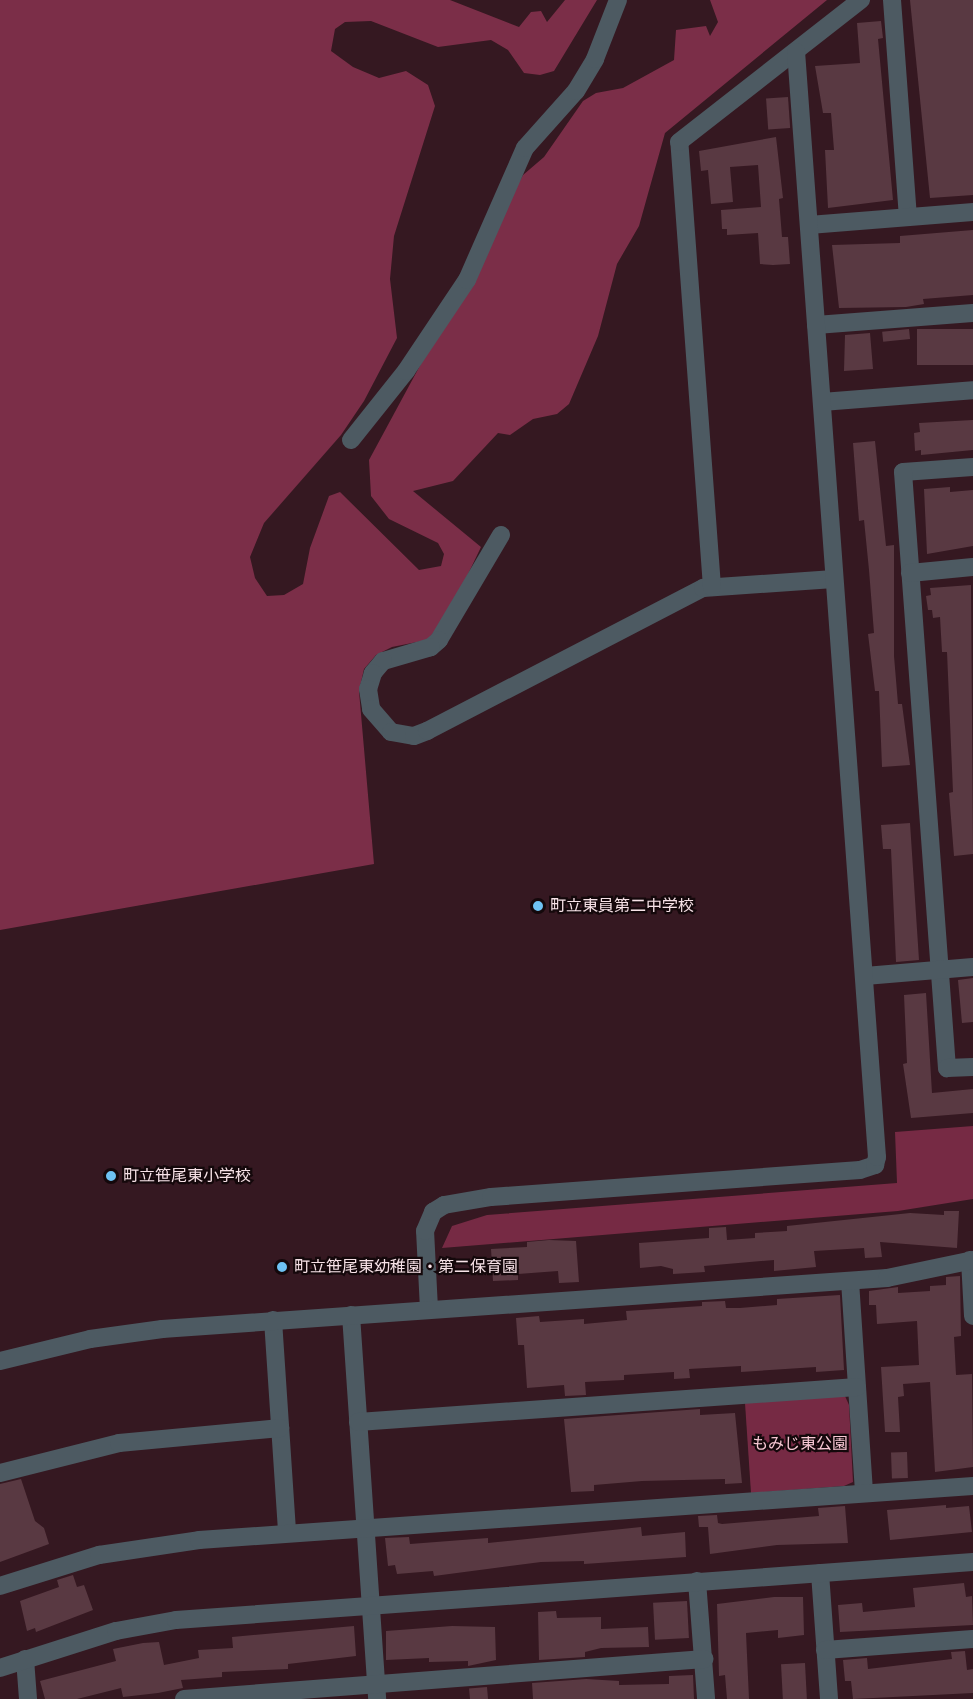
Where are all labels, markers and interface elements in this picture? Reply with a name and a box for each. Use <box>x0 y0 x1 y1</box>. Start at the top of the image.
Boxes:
place label: 町立東員第二中学校 <box>550 896 694 916</box>
marker: 町立東員第二中学校 <box>531 899 545 913</box>
place label: 町立笹尾東小学校 <box>123 1166 251 1186</box>
marker: 町立笹尾東小学校 <box>104 1169 118 1183</box>
place label: 町立笹尾東幼稚園・第二保育園 <box>294 1257 518 1277</box>
marker: 町立笹尾東幼稚園・第二保育園 <box>275 1260 289 1274</box>
park label: もみじ東公園 <box>752 1434 848 1454</box>

